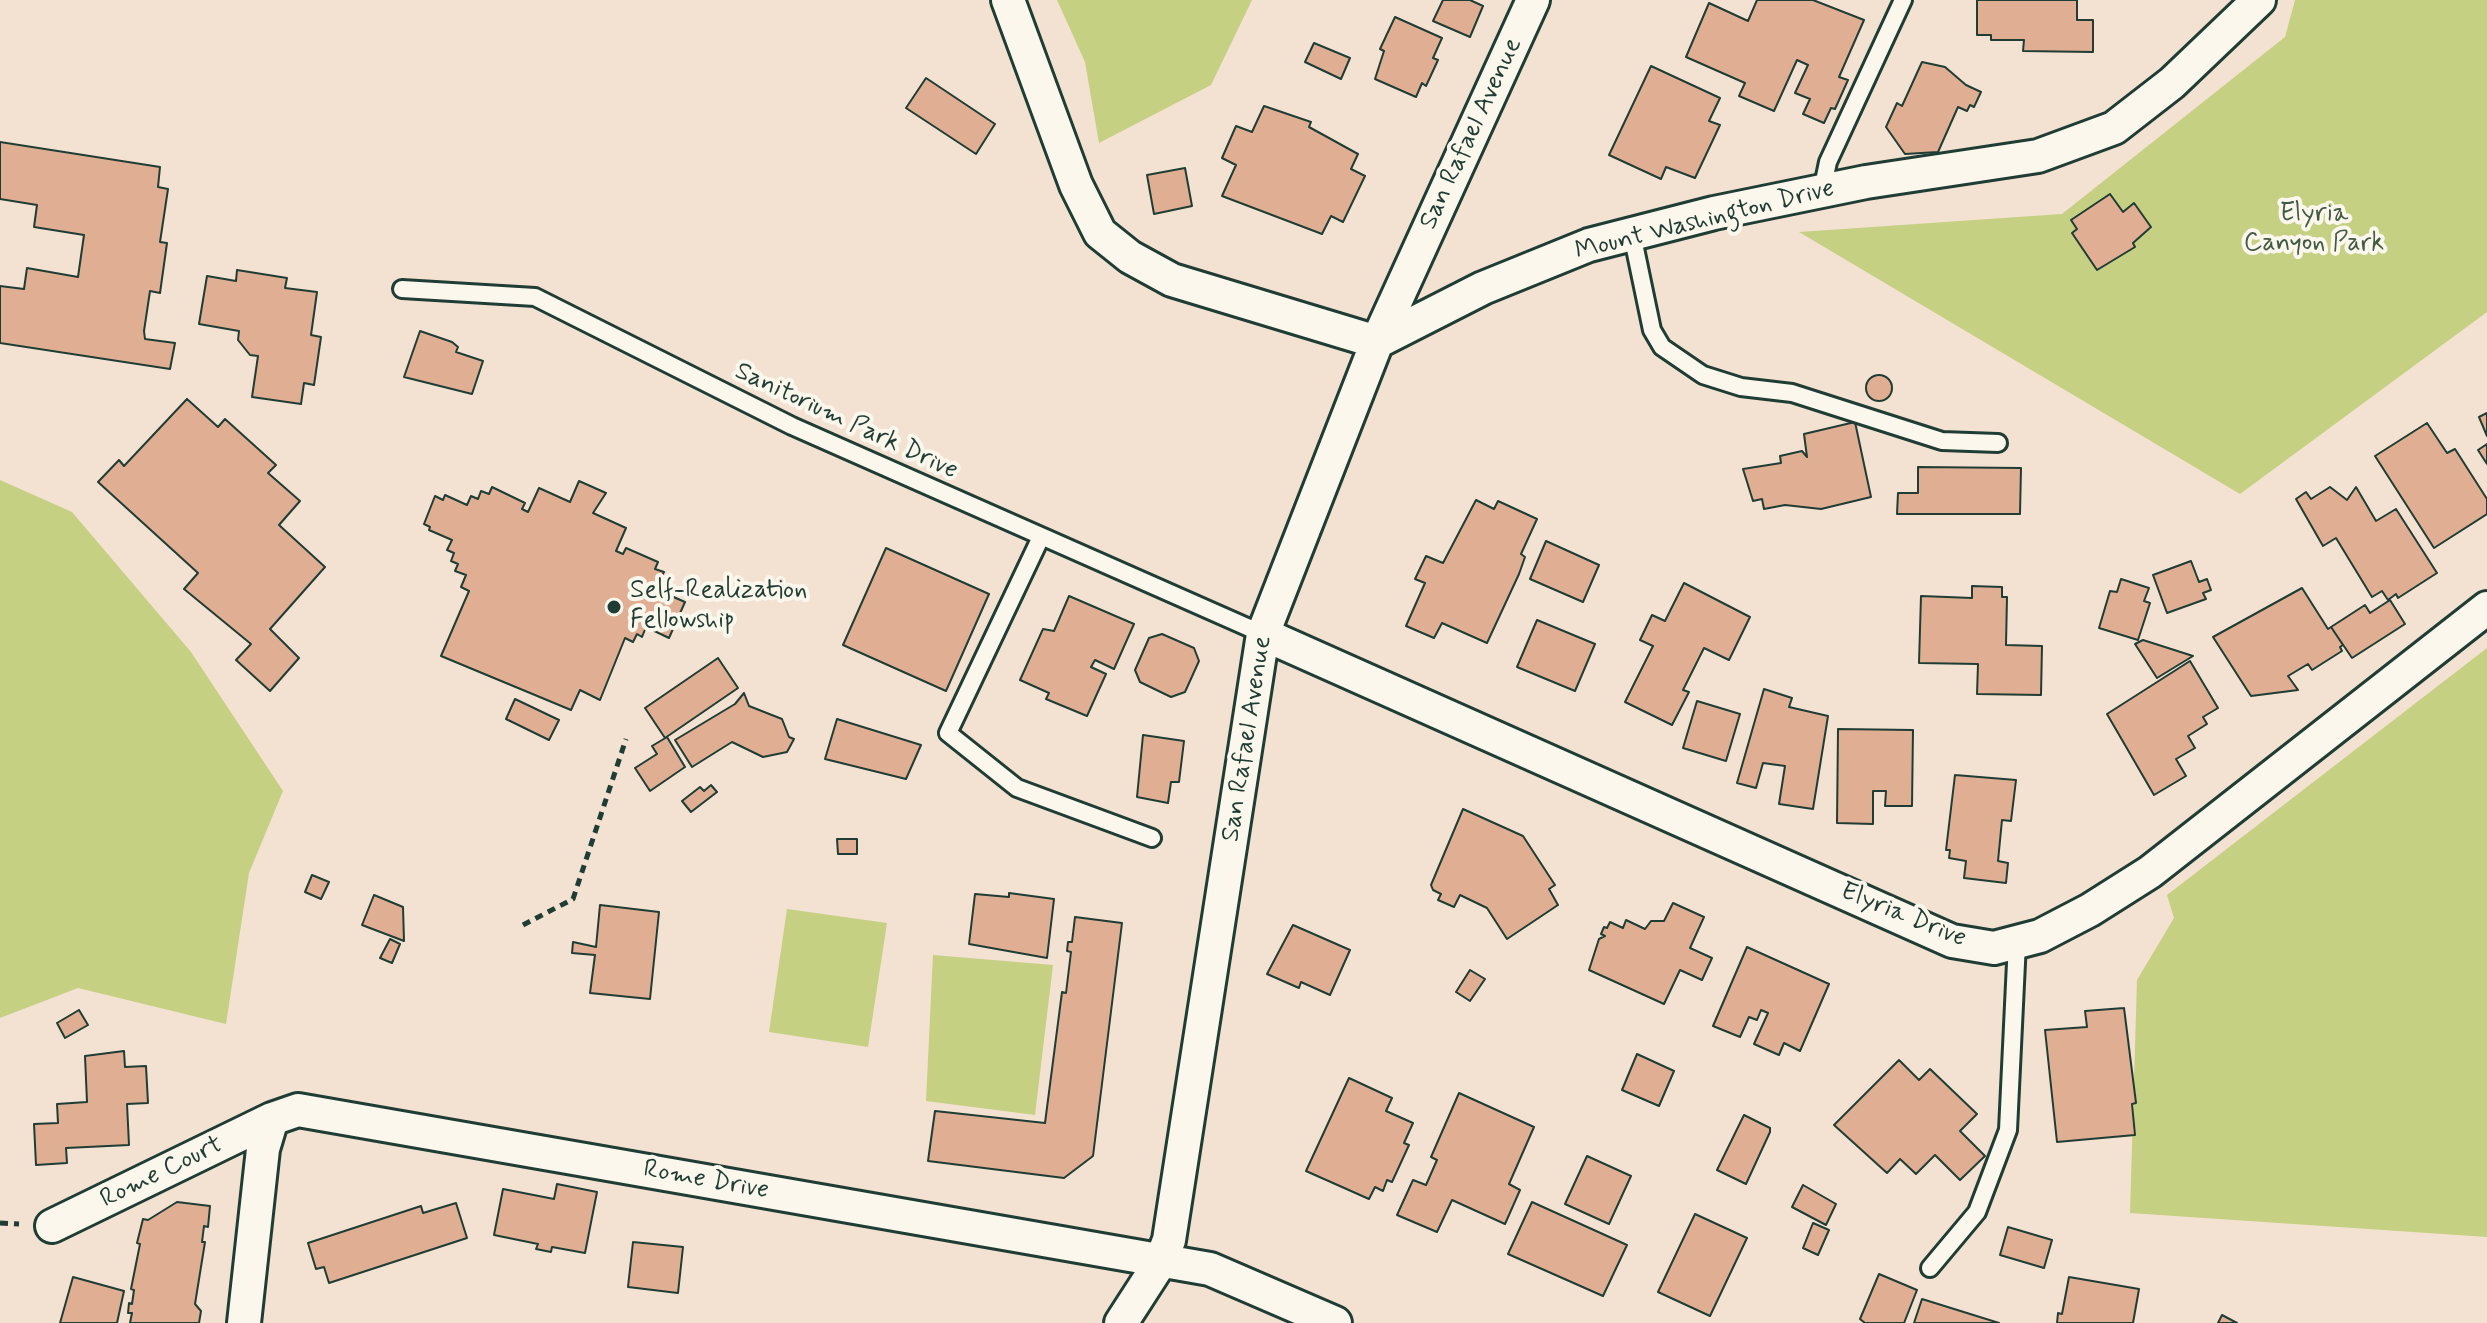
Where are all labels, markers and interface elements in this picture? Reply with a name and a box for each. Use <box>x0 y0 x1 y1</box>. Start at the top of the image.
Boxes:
street label: San Rafael Avenue <box>1414 33 1530 235</box>
street label: Mount Washington Drive <box>1572 174 1838 268</box>
park label: Elyria Canyon Park <box>2244 199 2384 260</box>
street label: Sanitorium Park Drive <box>729 357 963 487</box>
place label: Self-Realization Fellowship <box>630 576 807 638</box>
marker: Self-Realization Fellowship <box>605 598 623 616</box>
street label: San Rafael Avenue <box>1216 634 1280 844</box>
street label: Elyria Drive <box>1836 877 1970 955</box>
street label: Rome Court <box>96 1130 228 1216</box>
street label: Rome Drive <box>641 1155 771 1207</box>

